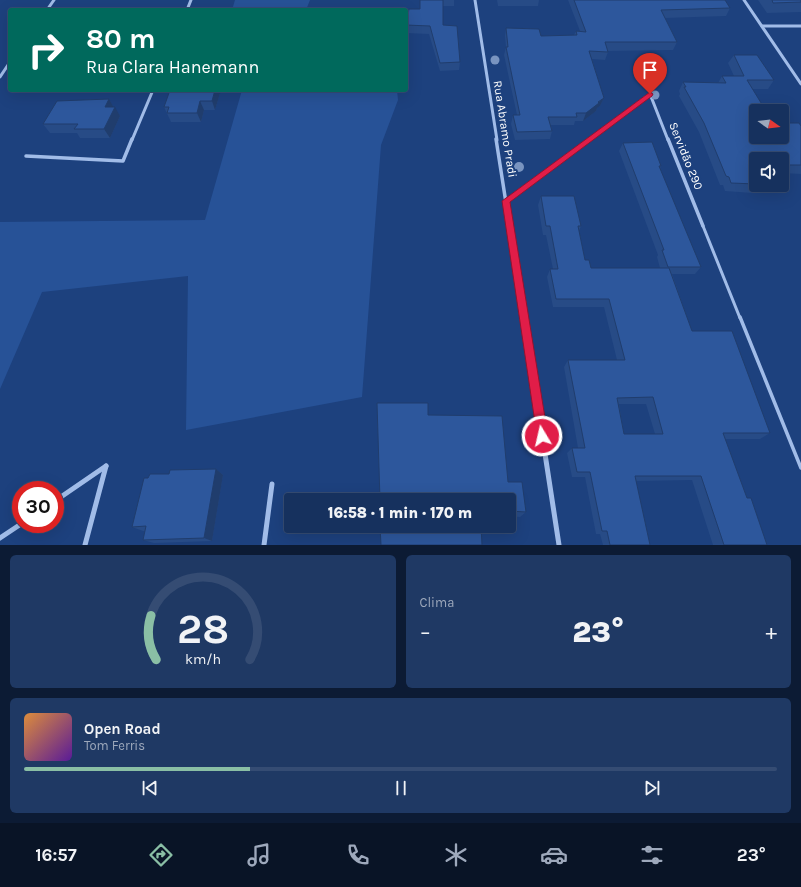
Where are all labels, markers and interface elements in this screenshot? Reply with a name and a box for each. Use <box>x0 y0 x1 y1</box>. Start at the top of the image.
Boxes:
text: 80 m <box>86 22 155 55</box>
icon: right <box>20 24 72 76</box>
pin <box>633 53 667 94</box>
text: Rua Clara Hanemann <box>86 56 259 78</box>
icon: arrive <box>639 59 661 81</box>
street label: Rua Abramo Pradi <box>490 80 520 178</box>
north arrow <box>749 104 789 144</box>
map controls <box>749 104 789 192</box>
street label: Servidão 290 <box>666 120 706 192</box>
button: sound <box>749 152 789 192</box>
position arrow <box>521 415 563 457</box>
speed limit sign: 30 <box>12 481 64 533</box>
text: 16:58 · 1 min · 170 m <box>328 504 472 522</box>
text: Clima <box>420 595 454 610</box>
text: 28 <box>177 604 229 652</box>
text: 23° <box>572 614 624 650</box>
text: − <box>420 619 431 645</box>
text: + <box>765 619 777 645</box>
text: km/h <box>185 650 221 667</box>
text: Open Road <box>84 720 161 738</box>
text: Tom Ferris <box>84 738 145 753</box>
icon: previous <box>139 777 161 799</box>
icon: pause <box>390 777 412 799</box>
icon: next <box>641 777 663 799</box>
icon: directions <box>147 841 175 869</box>
icon: music <box>245 841 273 869</box>
icon: phone <box>344 841 372 869</box>
icon: climate <box>442 841 470 869</box>
icon: car <box>540 841 568 869</box>
icon: filters <box>638 841 666 869</box>
text: 16:57 <box>35 844 77 866</box>
text: 23° <box>737 844 766 866</box>

